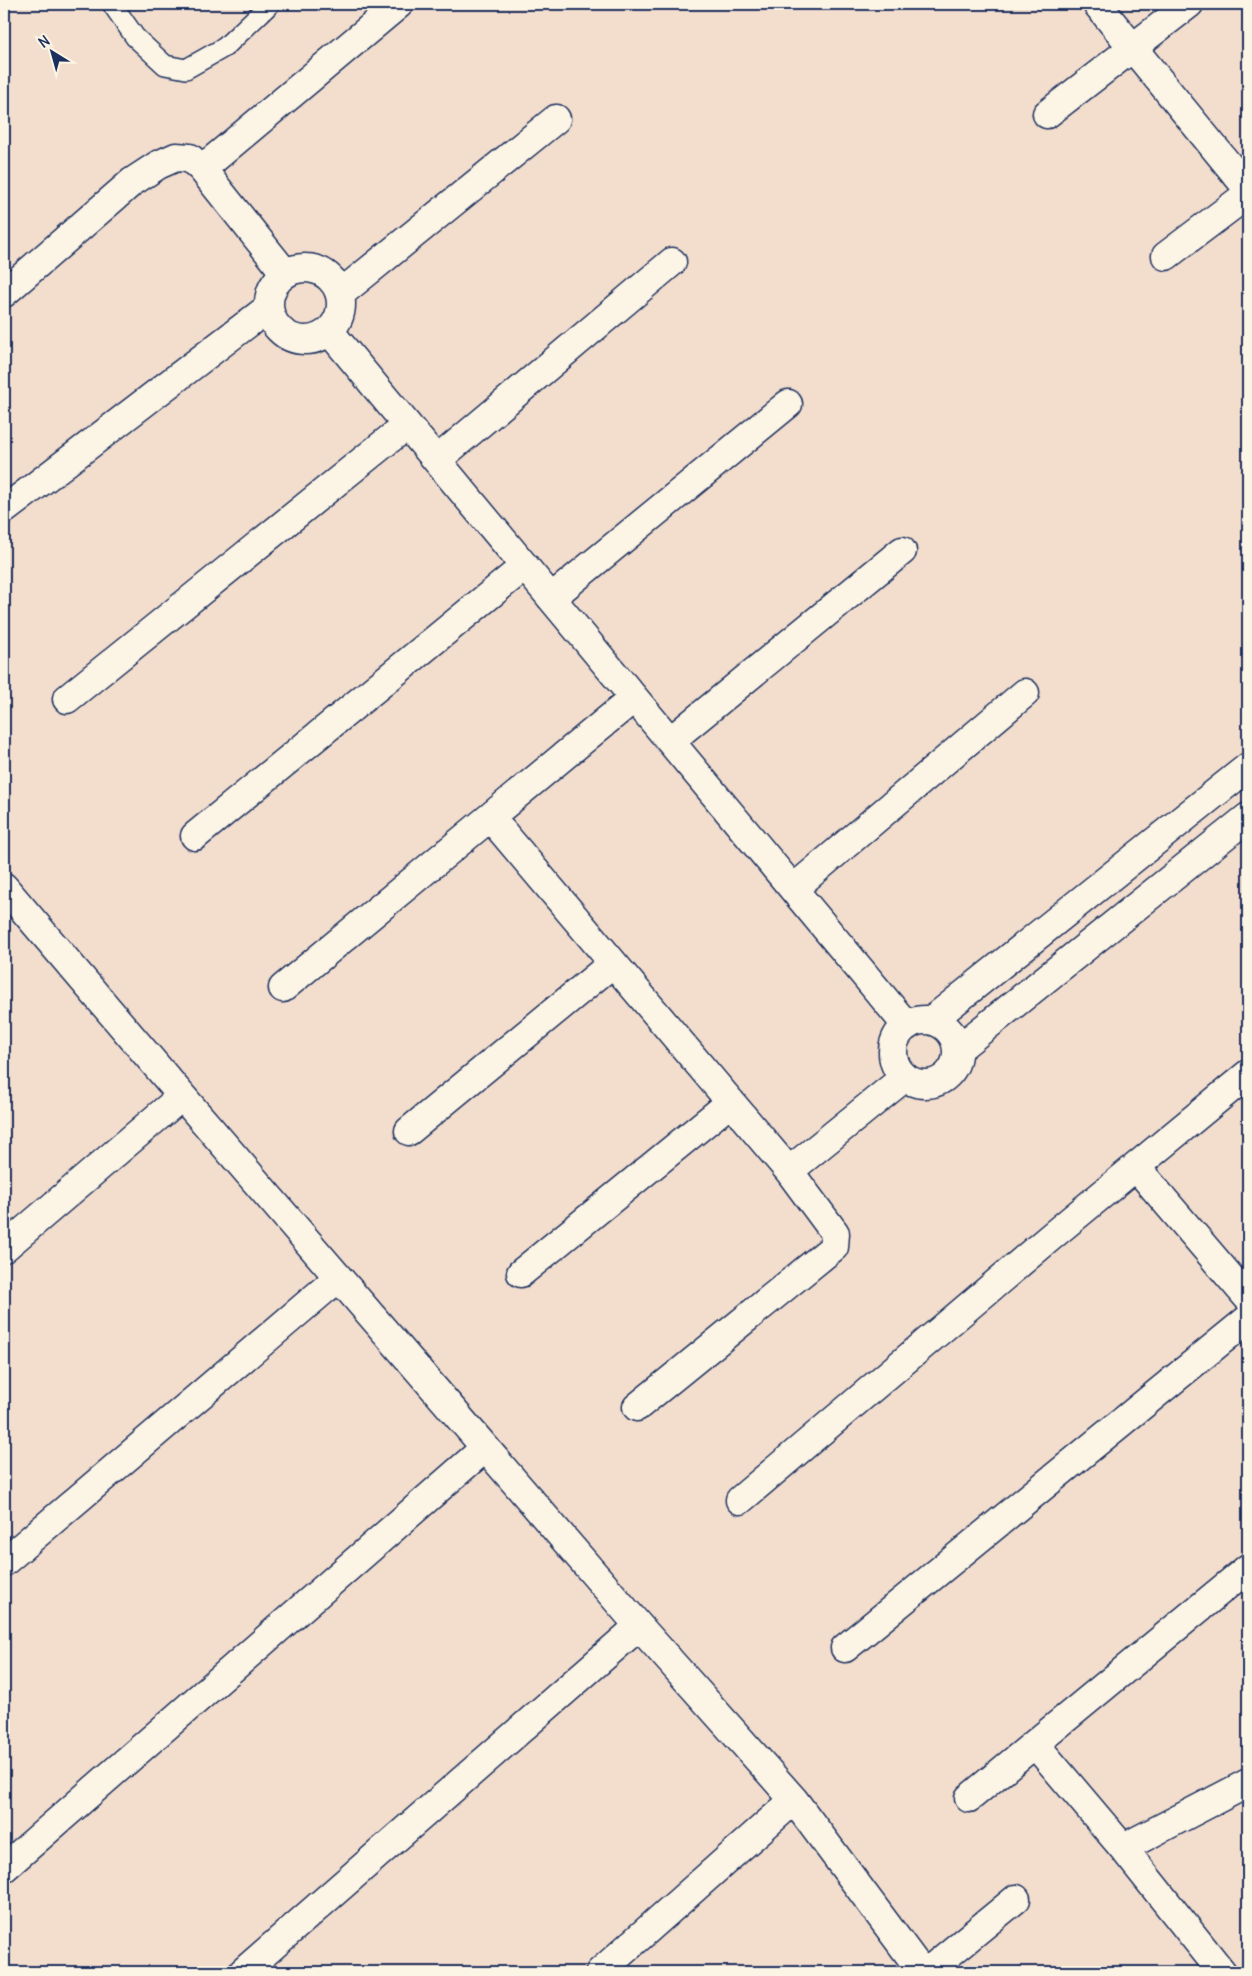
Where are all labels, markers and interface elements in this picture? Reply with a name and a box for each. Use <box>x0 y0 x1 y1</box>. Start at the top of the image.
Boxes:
north arrow <box>28 28 78 78</box>
text: N <box>35 32 53 52</box>

